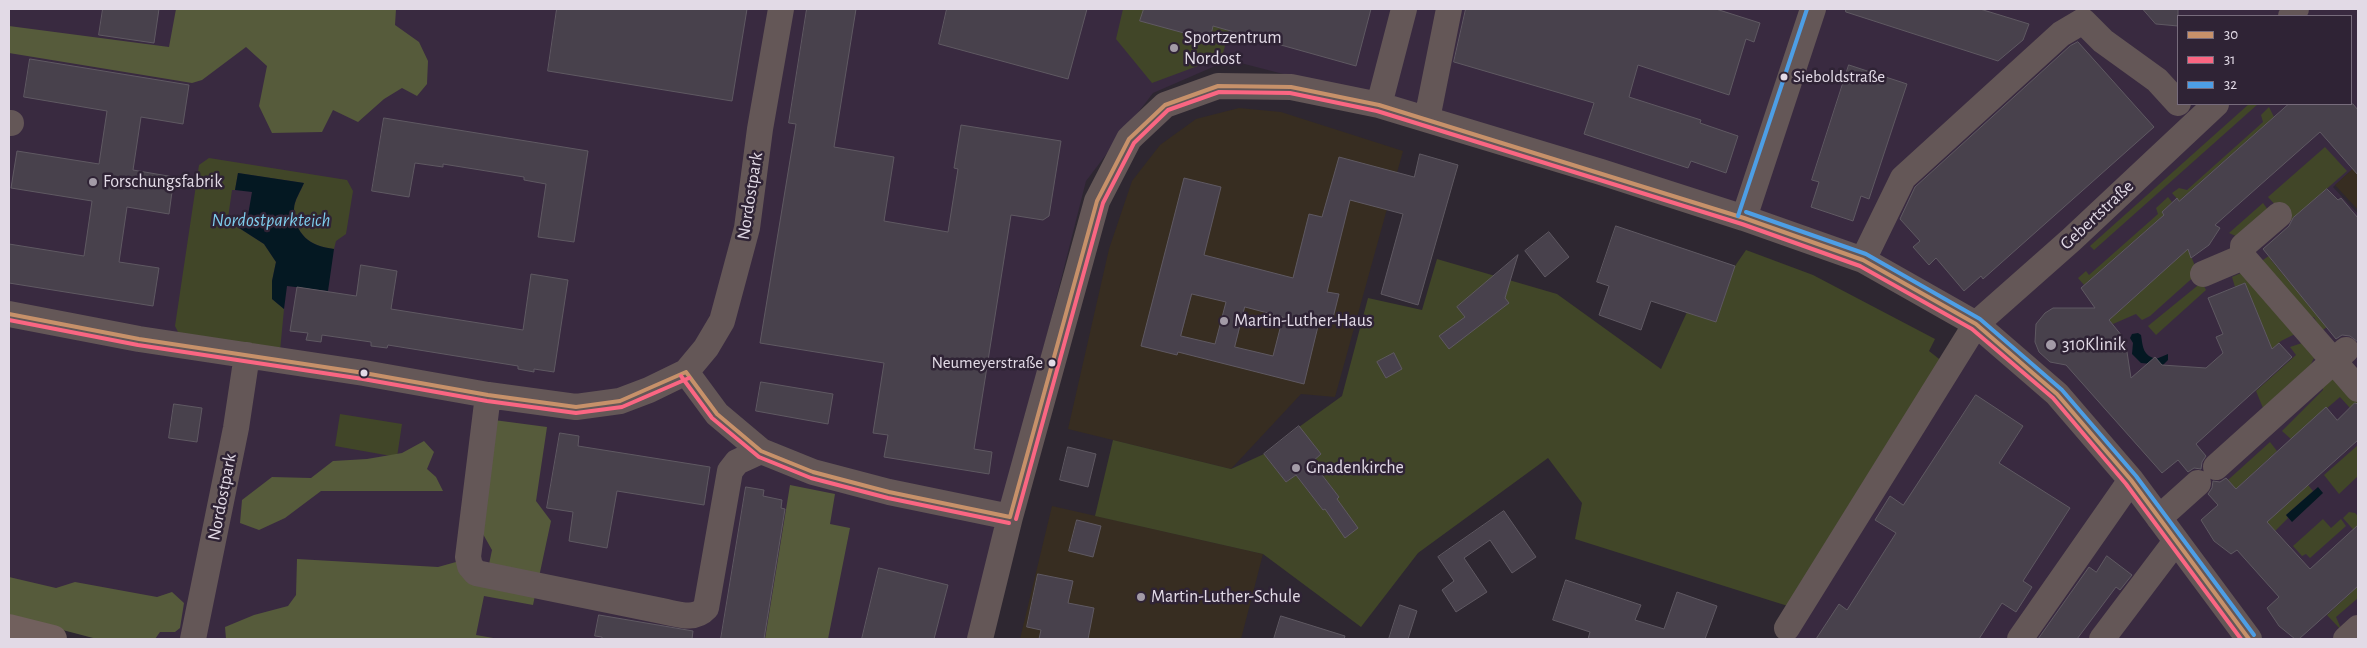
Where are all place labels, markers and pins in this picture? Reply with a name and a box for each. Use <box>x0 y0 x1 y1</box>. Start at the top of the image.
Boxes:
place label: Sportzentrum Nordost <box>1184 27 1282 70</box>
marker: Sportzentrum Nordost <box>1168 42 1180 54</box>
place label: Sieboldstraße <box>1793 67 1885 87</box>
marker: Sieboldstraße <box>1779 72 1789 82</box>
place label: Forschungsfabrik <box>103 171 222 193</box>
marker: Forschungsfabrik <box>87 176 99 188</box>
place label: Martin-Luther-Haus <box>1234 310 1373 332</box>
marker: Martin-Luther-Haus <box>1218 315 1230 327</box>
place label: 310Klinik <box>2062 334 2126 356</box>
marker: 310Klinik <box>2044 338 2058 352</box>
place label: Neumeyerstraße <box>931 353 1043 373</box>
marker: Neumeyerstraße <box>1047 358 1057 368</box>
unlabelled marker <box>359 368 369 378</box>
place label: Gnadenkirche <box>1306 457 1404 479</box>
marker: Gnadenkirche <box>1290 462 1302 474</box>
place label: Martin-Luther-Schule <box>1151 586 1300 608</box>
marker: Martin-Luther-Schule <box>1135 591 1147 603</box>

